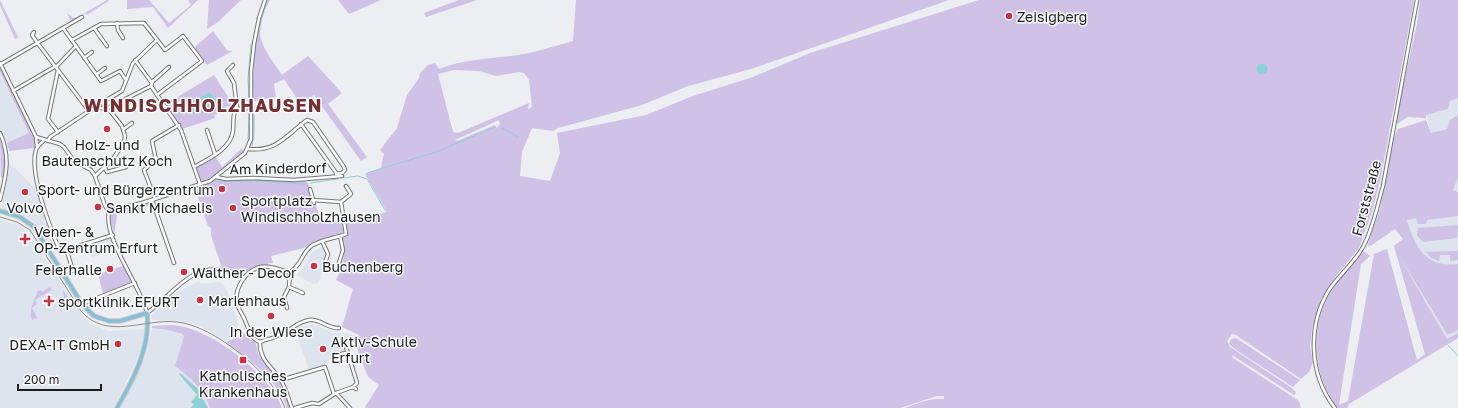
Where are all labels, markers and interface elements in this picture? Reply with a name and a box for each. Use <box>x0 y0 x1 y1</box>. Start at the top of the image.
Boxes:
place label: Zeisigberg <box>1017 8 1087 25</box>
marker: Zeisigberg <box>1004 11 1014 21</box>
district label: WINDISCHHOLZHAUSEN <box>84 94 322 116</box>
marker: Holz- und Bautenschutz Koch <box>102 124 112 134</box>
place label: Holz- und Bautenschutz Koch <box>42 136 172 169</box>
street label: Forststraße <box>1348 158 1384 238</box>
street label: Am Kinderdorf <box>229 159 327 177</box>
place label: Sport- und Bürgerzentrum <box>38 181 214 198</box>
marker: Sport- und Bürgerzentrum <box>217 184 227 194</box>
marker: Volvo <box>20 187 30 197</box>
place label: Sportplatz Windischholzhausen <box>241 192 381 225</box>
place label: Volvo <box>6 199 44 216</box>
place label: Sankt Michaelis <box>106 199 212 216</box>
marker: Sankt Michaelis <box>93 202 103 212</box>
marker: Sportplatz Windischholzhausen <box>228 203 238 213</box>
place label: Venen- & OP-Zentrum Erfurt <box>34 223 158 256</box>
marker: Venen- & OP-Zentrum Erfurt <box>19 233 31 245</box>
place label: Buchenberg <box>322 258 403 275</box>
place label: Feierhalle <box>35 261 102 278</box>
marker: Buchenberg <box>309 261 319 271</box>
marker: Feierhalle <box>105 264 115 274</box>
place label: Walther - Decor <box>192 264 297 281</box>
marker: Walther - Decor <box>179 267 189 277</box>
place label: Marienhaus <box>208 292 286 309</box>
place label: sportklinik.EFURT <box>58 293 180 310</box>
marker: sportklinik.EFURT <box>43 295 55 307</box>
marker: Marienhaus <box>195 295 205 305</box>
marker: In der Wiese <box>266 311 276 321</box>
place label: In der Wiese <box>229 323 313 340</box>
place label: Aktiv-Schule Erfurt <box>331 333 417 366</box>
place label: DEXA-IT GmbH <box>9 336 110 353</box>
marker: DEXA-IT GmbH <box>113 339 123 349</box>
marker: Aktiv-Schule Erfurt <box>318 344 328 354</box>
marker: Katholisches Krankenhaus <box>238 355 248 365</box>
scale bar <box>18 366 101 392</box>
place label: Katholisches Krankenhaus <box>199 367 287 400</box>
text: 200 m <box>24 372 59 387</box>

